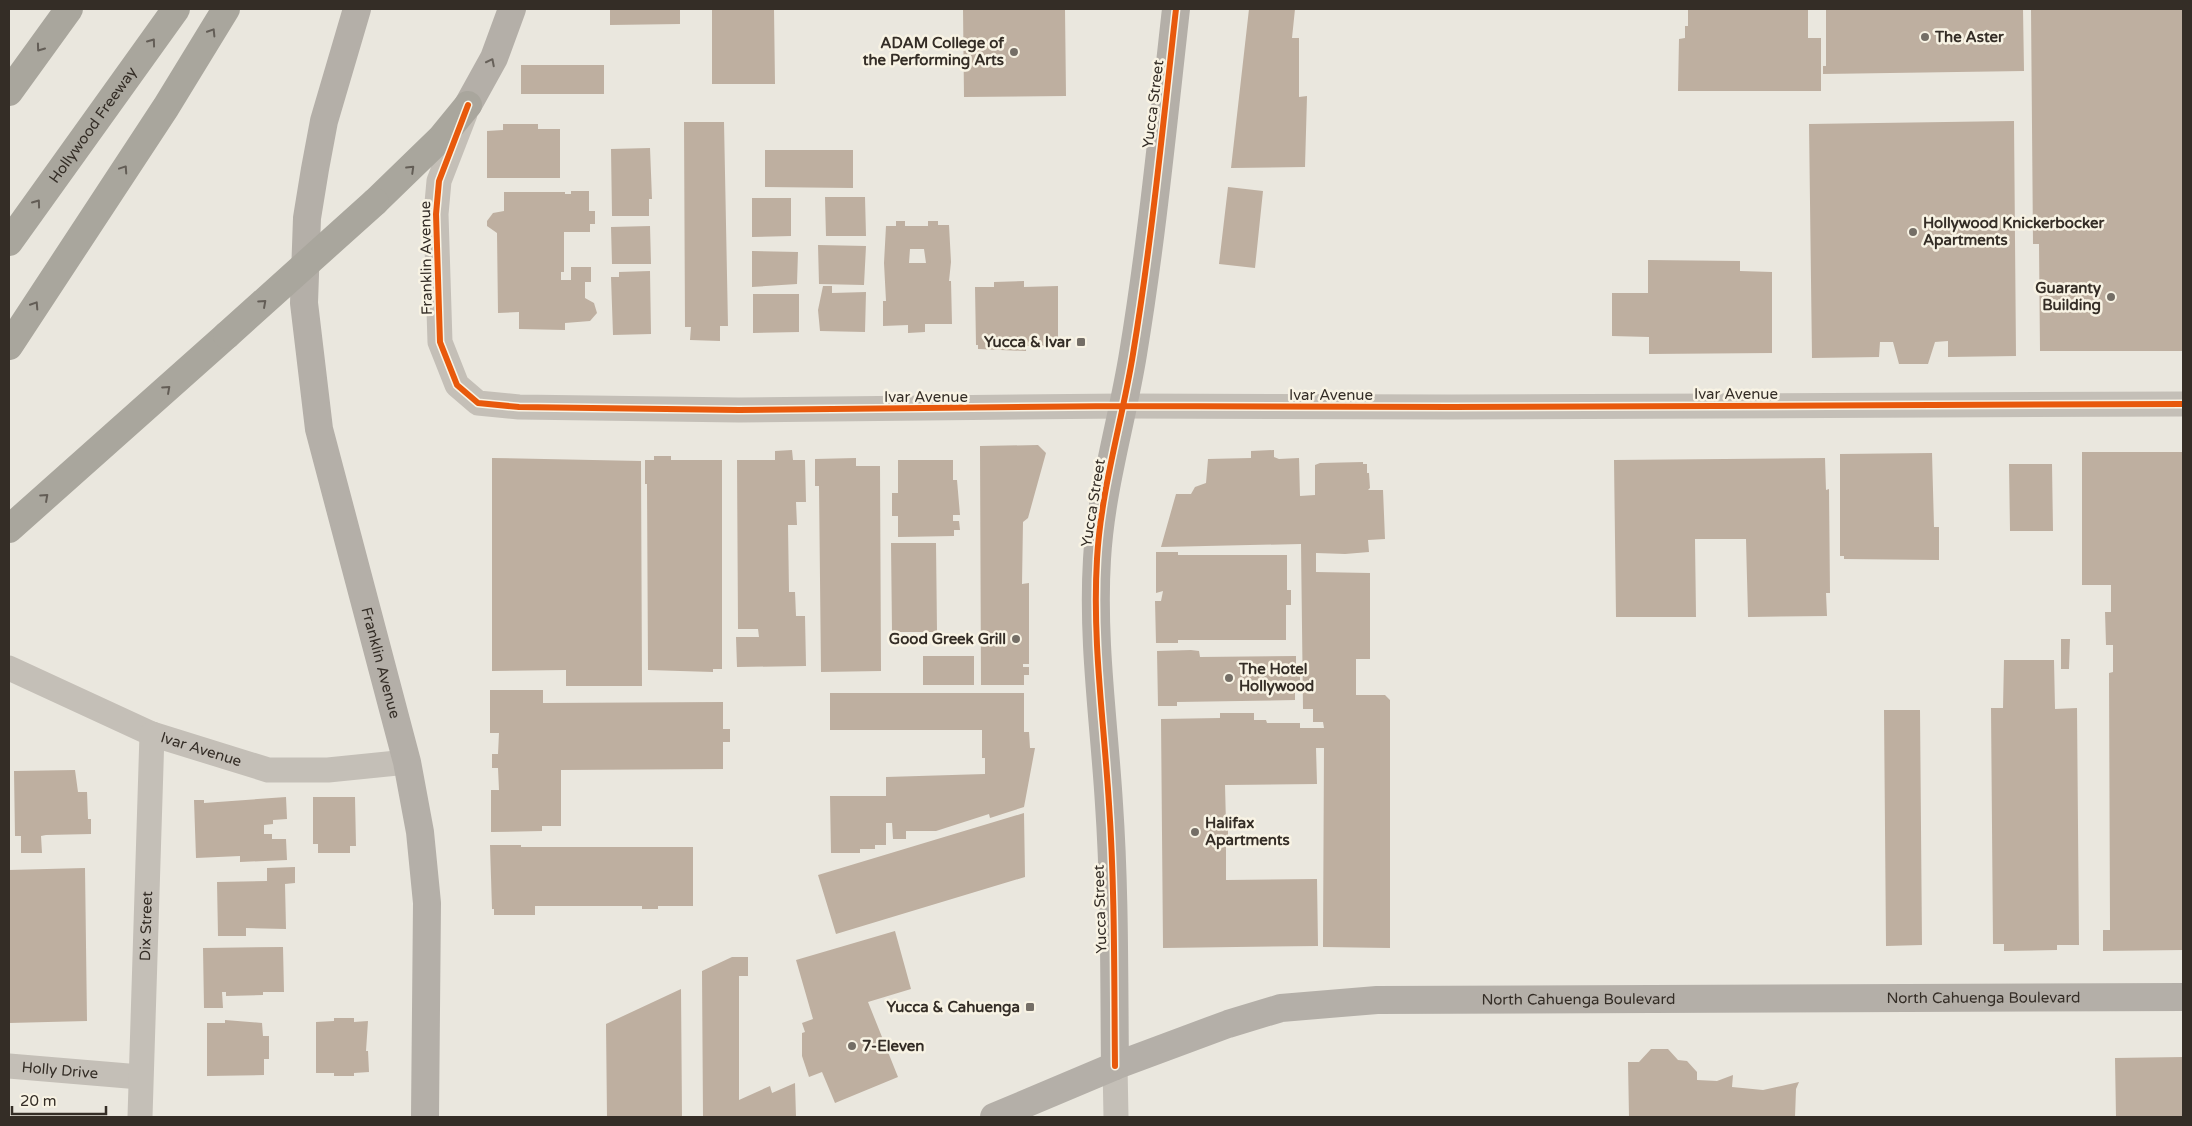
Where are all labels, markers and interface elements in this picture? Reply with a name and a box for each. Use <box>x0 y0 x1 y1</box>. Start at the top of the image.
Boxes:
place label: The Aster <box>1934 28 2004 46</box>
one-way arrow <box>205 29 215 38</box>
marker: The Aster <box>1919 31 1931 43</box>
place label: ADAM College of the Performing Arts <box>862 34 1004 70</box>
one-way arrow <box>147 39 155 48</box>
one-way arrow <box>37 42 46 52</box>
marker: ADAM College of the Performing Arts <box>1008 46 1020 58</box>
one-way arrow <box>485 58 495 67</box>
street label: Yucca Street <box>1139 59 1167 149</box>
street label: Hollywood Freeway <box>45 63 141 187</box>
one-way arrow <box>118 166 128 175</box>
one-way arrow <box>405 166 414 175</box>
one-way arrow <box>31 199 40 209</box>
street label: Franklin Avenue <box>416 201 436 315</box>
place label: Hollywood Knickerbocker Apartments <box>1923 214 2104 250</box>
marker: Hollywood Knickerbocker Apartments <box>1907 226 1919 238</box>
place label: Guaranty Building <box>2035 279 2101 315</box>
marker: Guaranty Building <box>2105 291 2117 303</box>
one-way arrow <box>258 300 267 309</box>
one-way arrow <box>29 301 38 311</box>
place label: Yucca & Ivar <box>984 333 1071 351</box>
marker: Yucca & Ivar <box>1075 336 1087 348</box>
street label: Ivar Avenue <box>1694 385 1778 403</box>
one-way arrow <box>161 386 170 395</box>
street label: Ivar Avenue <box>1289 386 1373 404</box>
street label: Ivar Avenue <box>884 388 968 406</box>
street label: Yucca Street <box>1077 457 1109 548</box>
one-way arrow <box>40 494 49 503</box>
street label: Franklin Avenue <box>357 605 404 720</box>
place label: Good Greek Grill <box>889 630 1006 648</box>
marker: Good Greek Grill <box>1010 633 1022 645</box>
place label: The Hotel Hollywood <box>1238 660 1314 696</box>
marker: The Hotel Hollywood <box>1223 672 1235 684</box>
street label: Ivar Avenue <box>158 728 244 770</box>
place label: Halifax Apartments <box>1205 814 1290 850</box>
marker: Halifax Apartments <box>1189 826 1201 838</box>
street label: Yucca Street <box>1089 864 1111 954</box>
street label: Dix Street <box>136 891 156 961</box>
street label: North Cahuenga Boulevard <box>1886 988 2081 1007</box>
street label: North Cahuenga Boulevard <box>1481 990 1676 1009</box>
place label: Yucca & Cahuenga <box>887 998 1020 1017</box>
marker: Yucca & Cahuenga <box>1024 1001 1036 1013</box>
place label: 7-Eleven <box>862 1037 924 1055</box>
marker: 7-Eleven <box>846 1040 858 1052</box>
street label: Holly Drive <box>21 1058 99 1082</box>
scale bar <box>12 1084 106 1116</box>
text: 20 m <box>20 1092 57 1110</box>

